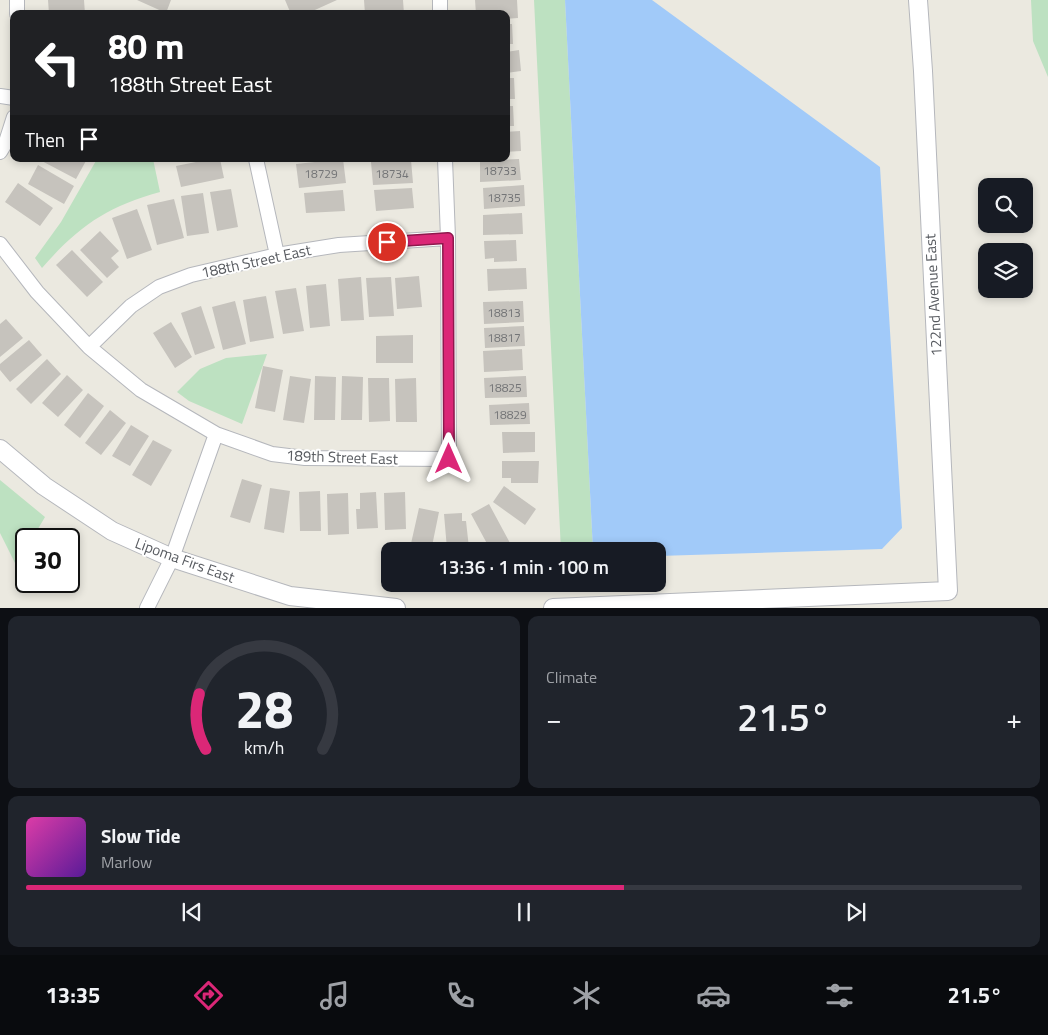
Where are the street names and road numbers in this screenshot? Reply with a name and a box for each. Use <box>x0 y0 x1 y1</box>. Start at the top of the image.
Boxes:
street label: 122nd Avenue East <box>918 232 948 357</box>
street label: 188th Street East <box>199 238 314 284</box>
street label: 189th Street East <box>286 444 399 470</box>
street label: Lipoma Firs East <box>132 531 239 589</box>

